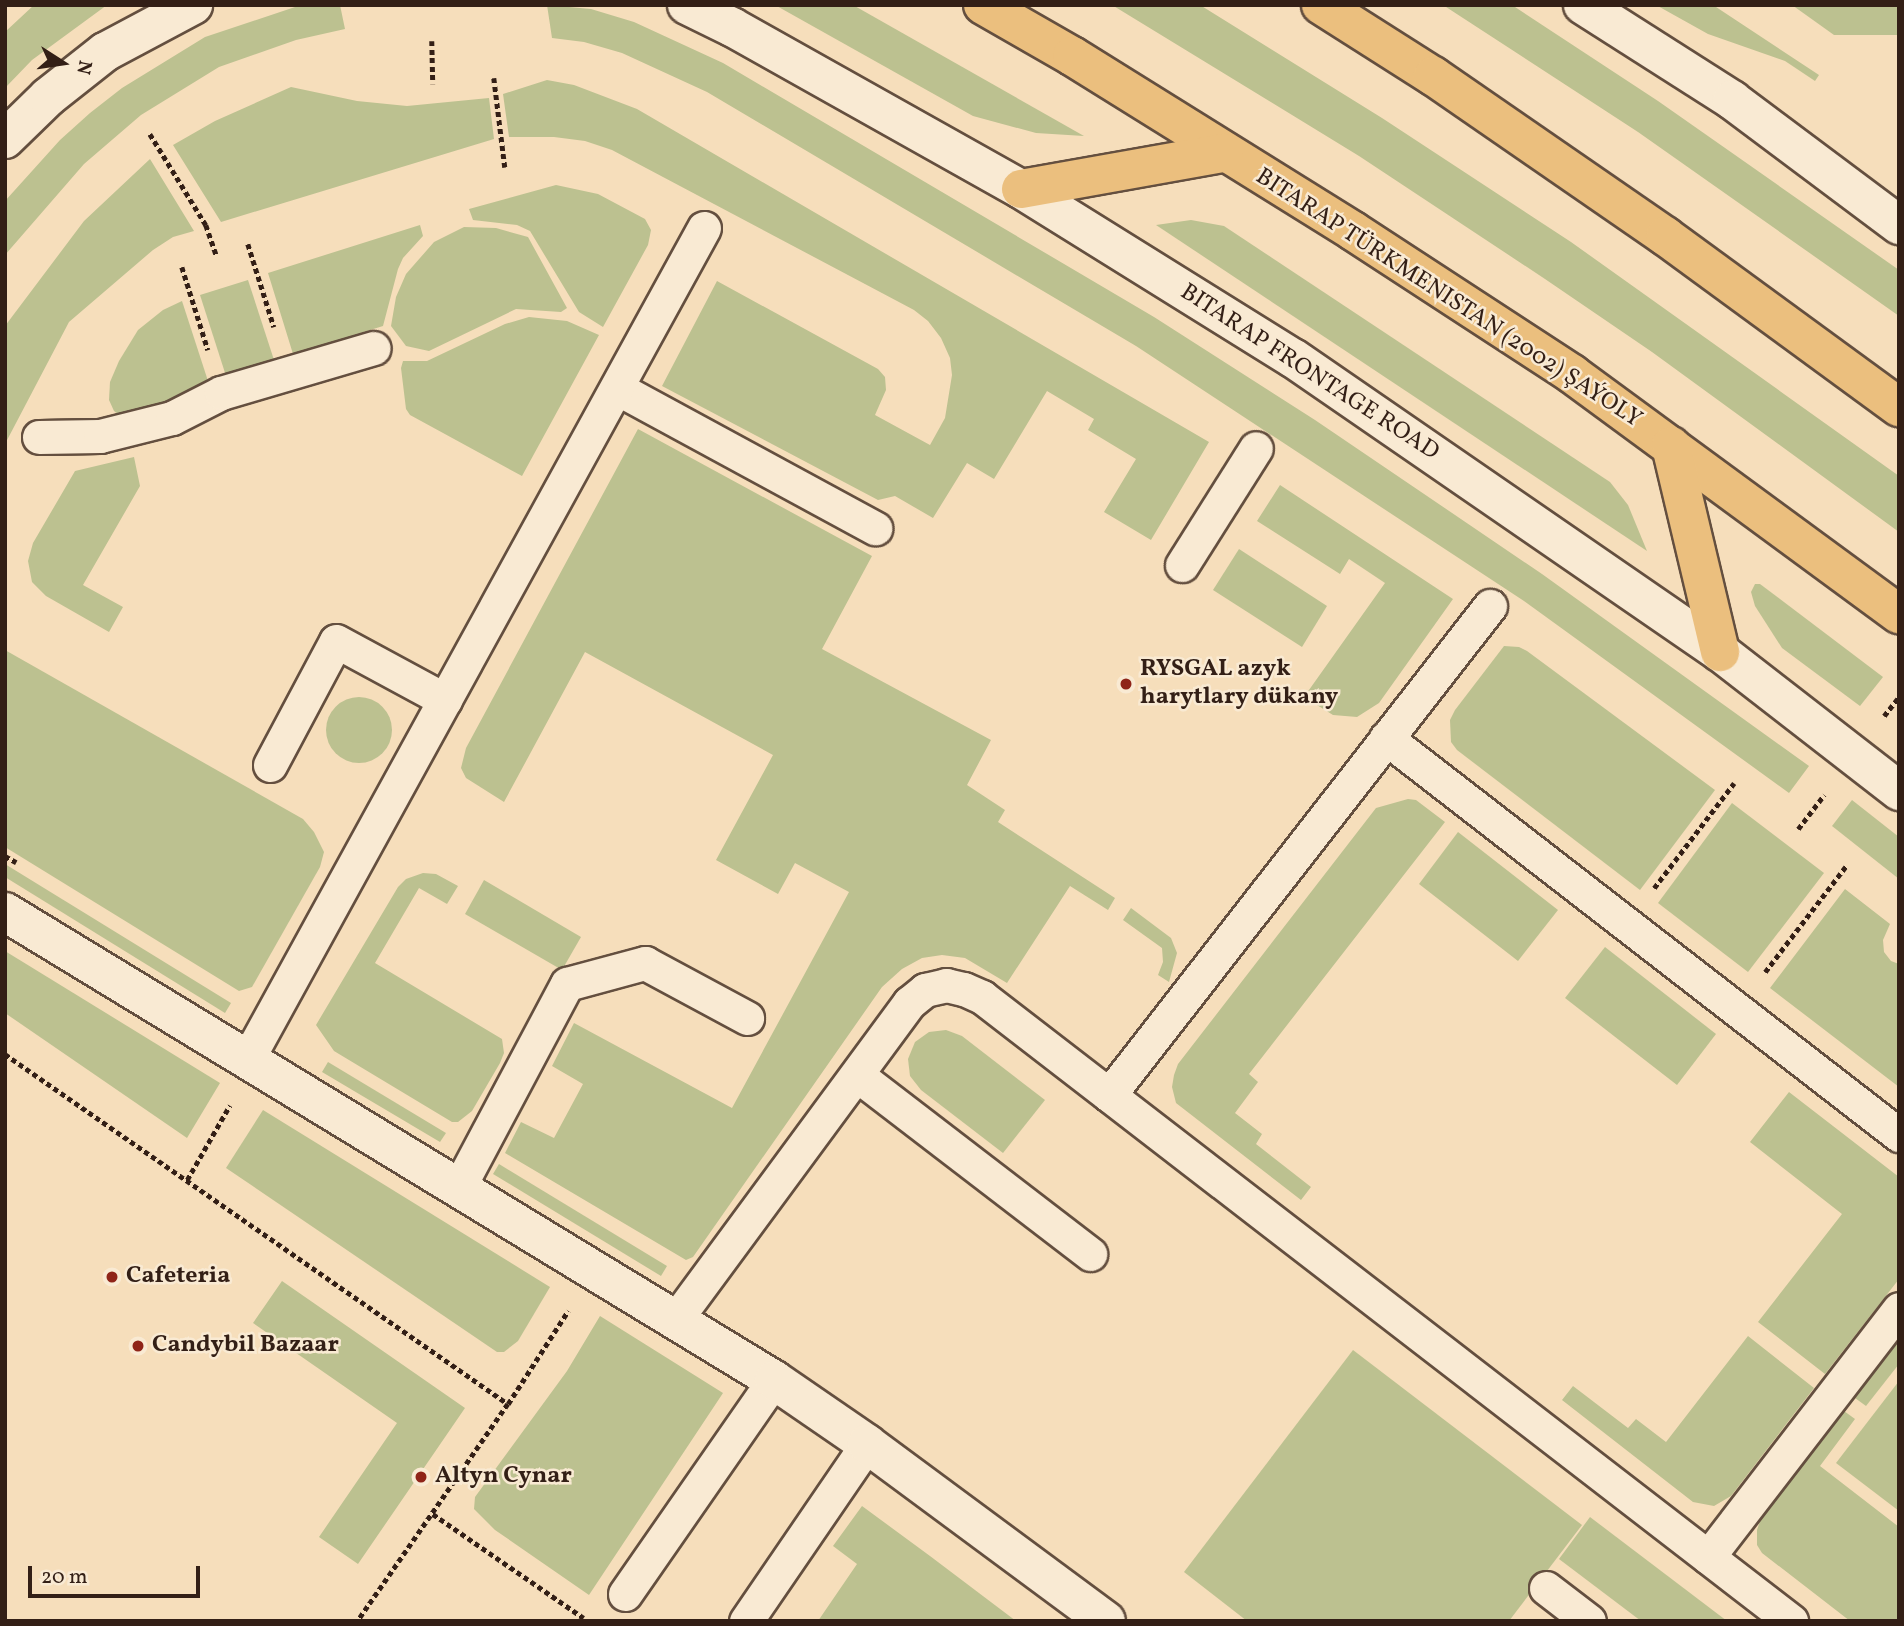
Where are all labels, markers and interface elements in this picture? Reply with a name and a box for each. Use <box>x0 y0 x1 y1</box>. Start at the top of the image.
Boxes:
north arrow <box>28 28 98 98</box>
text: N <box>69 58 98 77</box>
street label: BITARAP TÜRKMENISTAN (2002) ŞAÝOLY <box>1249 163 1647 435</box>
street label: BITARAP FRONTAGE ROAD <box>1174 278 1444 468</box>
place label: RYSGAL azyk harytlary dükany <box>1140 656 1339 712</box>
marker: RYSGAL azyk harytlary dükany <box>1118 676 1134 692</box>
place label: Cafeteria <box>126 1263 230 1291</box>
marker: Cafeteria <box>104 1269 120 1285</box>
place label: Candybil Bazaar <box>152 1332 339 1360</box>
marker: Candybil Bazaar <box>130 1338 146 1354</box>
place label: Altyn Cynar <box>435 1463 572 1491</box>
marker: Altyn Cynar <box>413 1469 429 1485</box>
scale bar <box>32 1552 203 1596</box>
text: 20 m <box>41 1563 87 1592</box>

